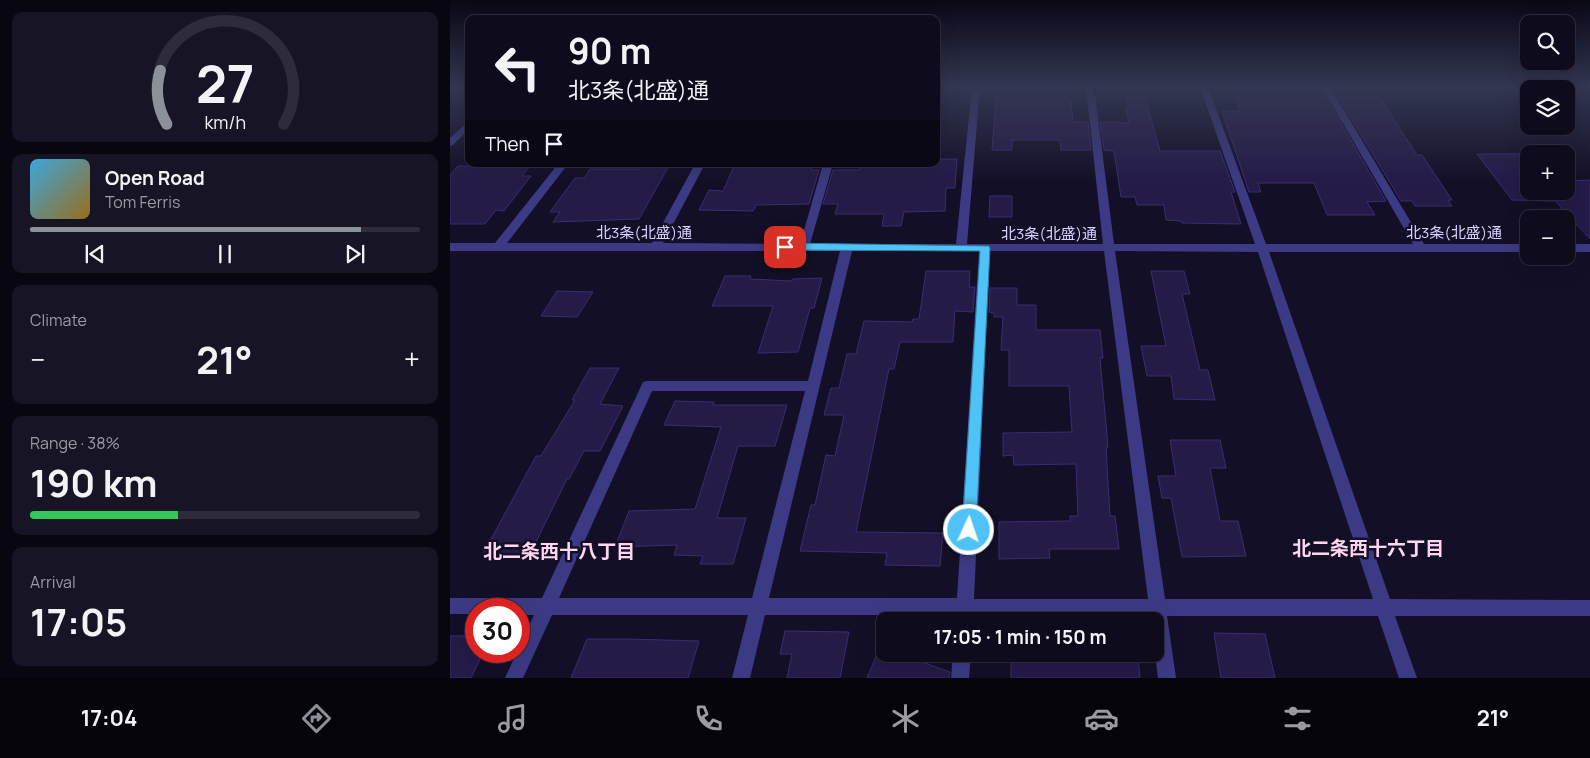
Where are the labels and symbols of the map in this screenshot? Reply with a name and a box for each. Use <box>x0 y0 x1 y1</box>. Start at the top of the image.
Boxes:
street label: 北3条(北盛)通 <box>596 222 692 243</box>
street label: 北3条(北盛)通 <box>1406 222 1502 243</box>
street label: 北3条(北盛)通 <box>1001 223 1097 244</box>
pin <box>764 226 806 268</box>
position arrow <box>942 503 994 555</box>
district label: 北二条西十六丁目 <box>1292 535 1444 561</box>
district label: 北二条西十八丁目 <box>483 538 635 564</box>
speed limit sign: 30 <box>465 598 530 663</box>

